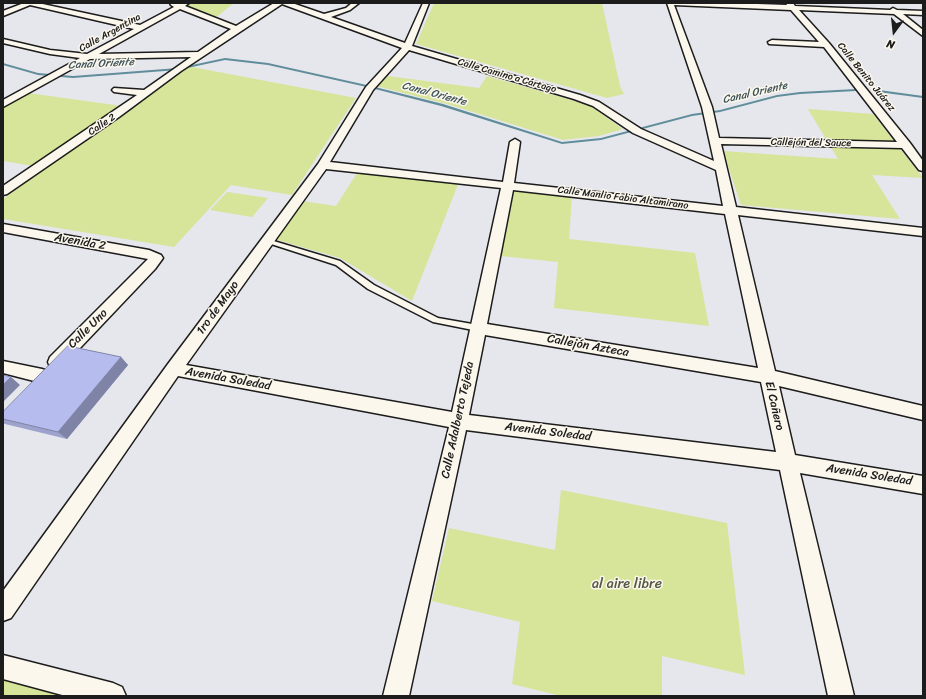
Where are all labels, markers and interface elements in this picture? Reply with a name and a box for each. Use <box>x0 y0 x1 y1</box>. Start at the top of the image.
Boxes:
street label: Calle Argentina <box>77 11 143 55</box>
north arrow <box>874 12 914 52</box>
text: N <box>885 34 897 54</box>
street label: Calle Benito Juárez <box>835 40 897 114</box>
water label: Canal Oriente <box>68 56 134 72</box>
street label: Calle Camino a Cártago <box>456 56 558 96</box>
water label: Canal Oriente <box>401 79 467 109</box>
water label: Canal Oriente <box>721 79 789 107</box>
street label: Calle 2 <box>86 112 118 138</box>
street label: Callejón del Sauce <box>771 136 851 150</box>
street label: Calle Manlio Fabio Altamirano <box>557 184 689 212</box>
street label: Avenida 2 <box>53 230 107 254</box>
street label: 1ro de Mayo <box>194 278 242 338</box>
street label: Calle Uno <box>65 306 111 352</box>
street label: Callejón Azteca <box>546 332 630 360</box>
street label: Calle Adalberto Tejeda <box>439 360 477 480</box>
street label: Avenida Soledad <box>184 364 272 394</box>
street label: El Cañero <box>761 380 787 432</box>
street label: Avenida Soledad <box>504 420 592 444</box>
street label: Avenida Soledad <box>825 461 913 489</box>
park label: al aire libre <box>592 576 662 592</box>

